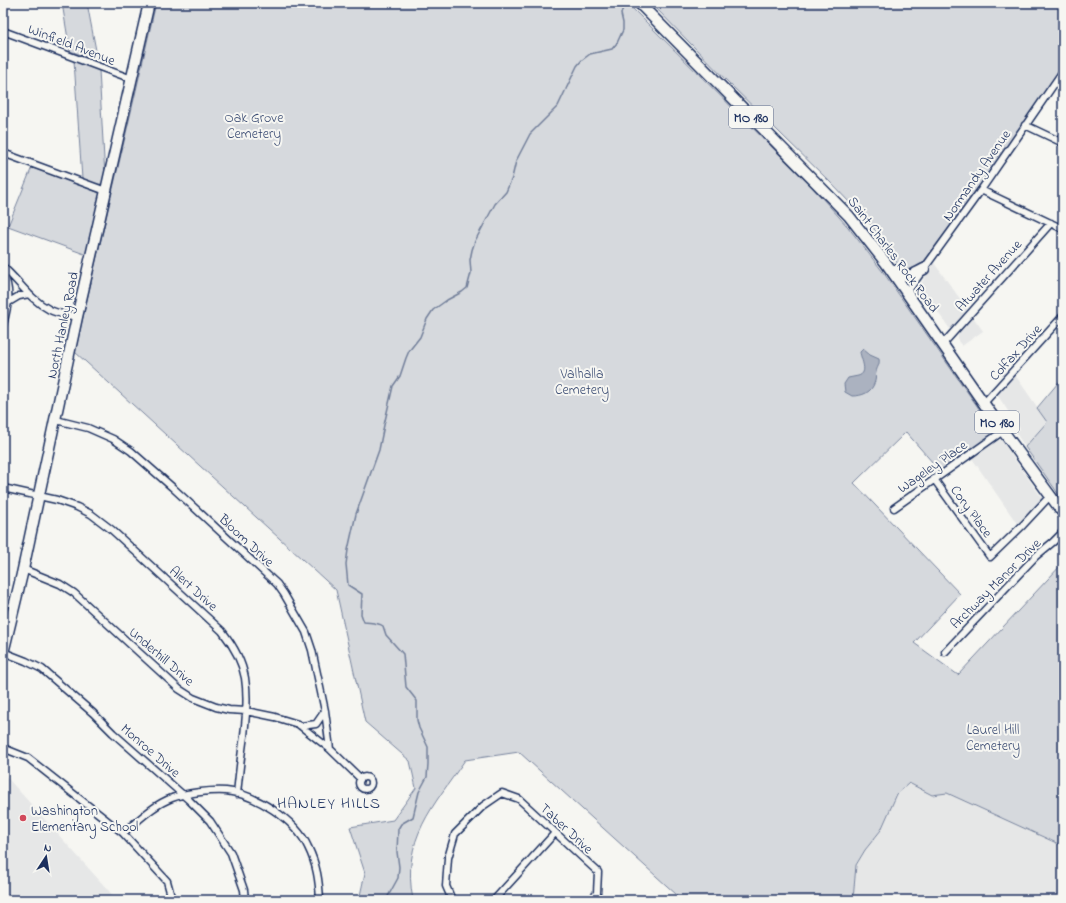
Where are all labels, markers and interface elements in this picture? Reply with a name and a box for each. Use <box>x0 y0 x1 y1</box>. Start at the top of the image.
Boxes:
street label: Winfield Avenue <box>25 19 119 72</box>
road number: MO 180 <box>729 106 773 128</box>
park label: Oak Grove Cemetery <box>225 108 284 146</box>
street label: Normandy Avenue <box>938 125 1018 226</box>
street label: Saint Charles Rock Road <box>842 192 944 318</box>
street label: Atwater Avenue <box>951 235 1028 317</box>
street label: North Hanley Road <box>42 270 86 381</box>
street label: Colfax Drive <box>985 319 1048 386</box>
park label: Valhalla Cemetery <box>555 364 609 402</box>
road number: MO 180 <box>975 411 1019 433</box>
street label: Wageley Place <box>894 435 973 500</box>
street label: Cory Place <box>944 481 997 544</box>
street label: Bloom Drive <box>213 509 279 573</box>
street label: Archway Manor Drive <box>946 533 1048 635</box>
street label: Alert Drive <box>164 562 222 617</box>
street label: Underhill Drive <box>124 623 199 692</box>
street label: Monroe Drive <box>115 719 185 784</box>
park label: Laurel Hill Cemetery <box>966 720 1020 758</box>
district label: HANLEY HILLS <box>277 792 381 816</box>
street label: Taber Drive <box>535 799 598 860</box>
place label: Washington Elementary School <box>31 801 138 839</box>
marker: Washington Elementary School <box>18 813 28 823</box>
north arrow <box>26 837 66 877</box>
text: N <box>43 840 53 857</box>

